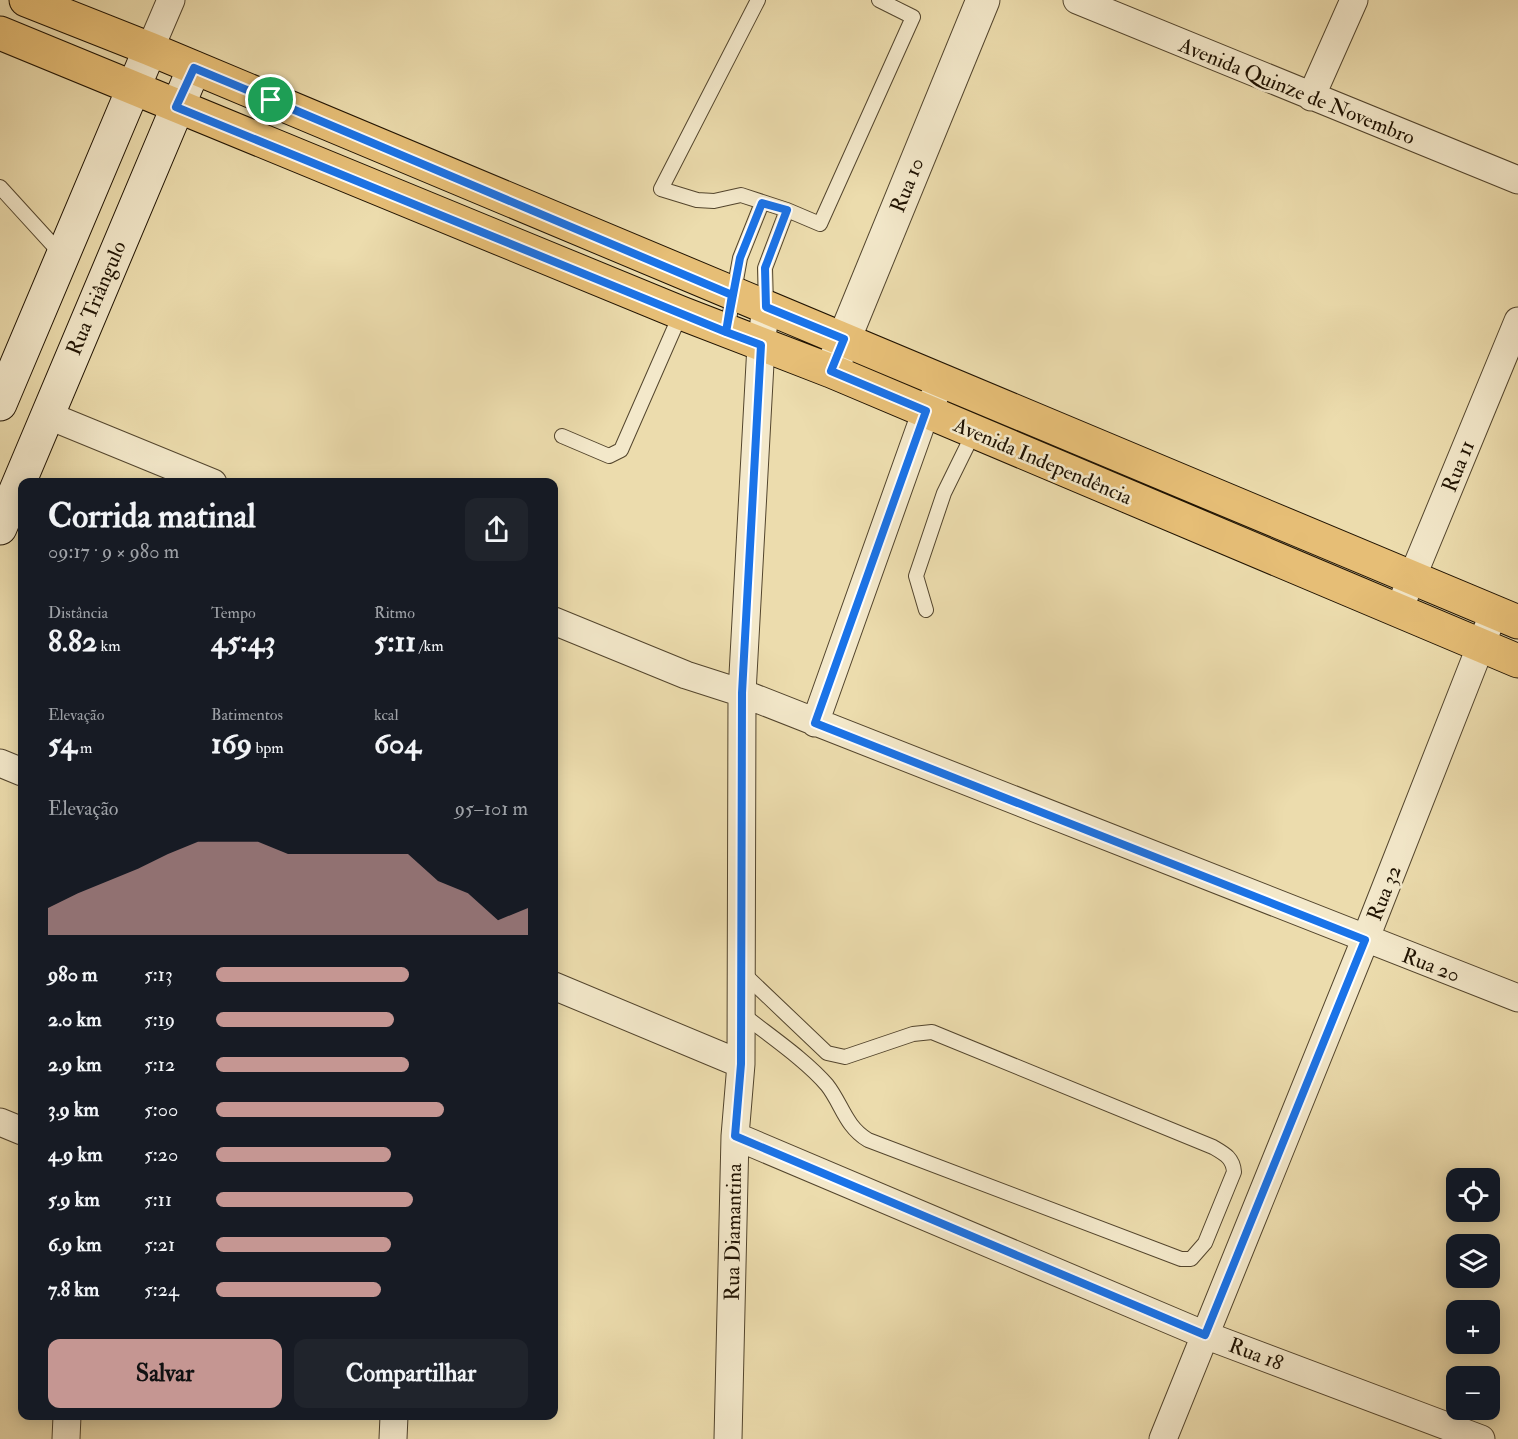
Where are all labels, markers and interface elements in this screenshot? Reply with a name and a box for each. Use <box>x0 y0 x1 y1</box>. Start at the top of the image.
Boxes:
street label: Avenida Quinze de Novembro <box>1174 31 1419 151</box>
pin <box>245 74 296 125</box>
icon: arrive <box>254 83 287 116</box>
street label: Rua 10 <box>884 154 931 217</box>
street label: Rua Triângulo <box>60 237 133 359</box>
street label: Avenida Independência <box>949 411 1136 511</box>
street label: Rua 11 <box>1436 436 1481 496</box>
text: Corrida matinal <box>48 496 256 537</box>
button: share <box>465 498 528 561</box>
text: 09:17 · 9 × 980 m <box>48 539 179 564</box>
text: Distância <box>48 603 108 623</box>
text: Tempo <box>211 603 256 623</box>
text: Ritmo <box>374 603 415 623</box>
text: 8.82 <box>48 623 97 660</box>
text: 45:43 <box>211 623 275 660</box>
text: 5:11 <box>374 623 416 660</box>
text: km <box>97 636 121 656</box>
text: /km <box>416 636 444 656</box>
text: Elevação <box>48 705 104 725</box>
text: Batimentos <box>211 705 283 725</box>
text: kcal <box>374 705 399 725</box>
text: 54 <box>48 725 77 762</box>
text: 169 <box>211 725 252 762</box>
text: 604 <box>374 725 421 762</box>
text: m <box>77 738 92 758</box>
text: bpm <box>252 738 284 758</box>
text: Elevação <box>48 796 118 821</box>
text: 95–101 m <box>455 796 528 821</box>
street label: Rua 32 <box>1361 861 1408 925</box>
street label: Rua 20 <box>1398 942 1464 989</box>
text: 980 m <box>48 962 98 987</box>
text: 5:13 <box>144 962 173 987</box>
text: 2.0 km <box>48 1007 102 1032</box>
text: 5:19 <box>144 1007 175 1032</box>
text: 2.9 km <box>48 1052 102 1077</box>
text: 5:12 <box>144 1052 175 1077</box>
text: 3.9 km <box>48 1097 99 1122</box>
text: 5:00 <box>144 1097 178 1122</box>
text: 4.9 km <box>48 1142 103 1167</box>
text: 5:20 <box>144 1142 178 1167</box>
street label: Rua Diamantina <box>719 1163 748 1301</box>
map controls <box>1446 1168 1500 1420</box>
button: locate <box>1446 1168 1500 1222</box>
text: 5.9 km <box>48 1187 100 1212</box>
text: 5:11 <box>144 1187 172 1212</box>
text: 6.9 km <box>48 1232 101 1257</box>
text: 5:21 <box>144 1232 175 1257</box>
button: layers <box>1446 1234 1500 1288</box>
text: 7.8 km <box>48 1277 99 1302</box>
text: 5:24 <box>144 1277 179 1302</box>
button: + <box>1446 1300 1500 1354</box>
street label: Rua 18 <box>1225 1332 1287 1377</box>
button: Salvar <box>48 1339 282 1408</box>
button: Compartilhar <box>294 1339 528 1408</box>
button: − <box>1446 1366 1500 1420</box>

